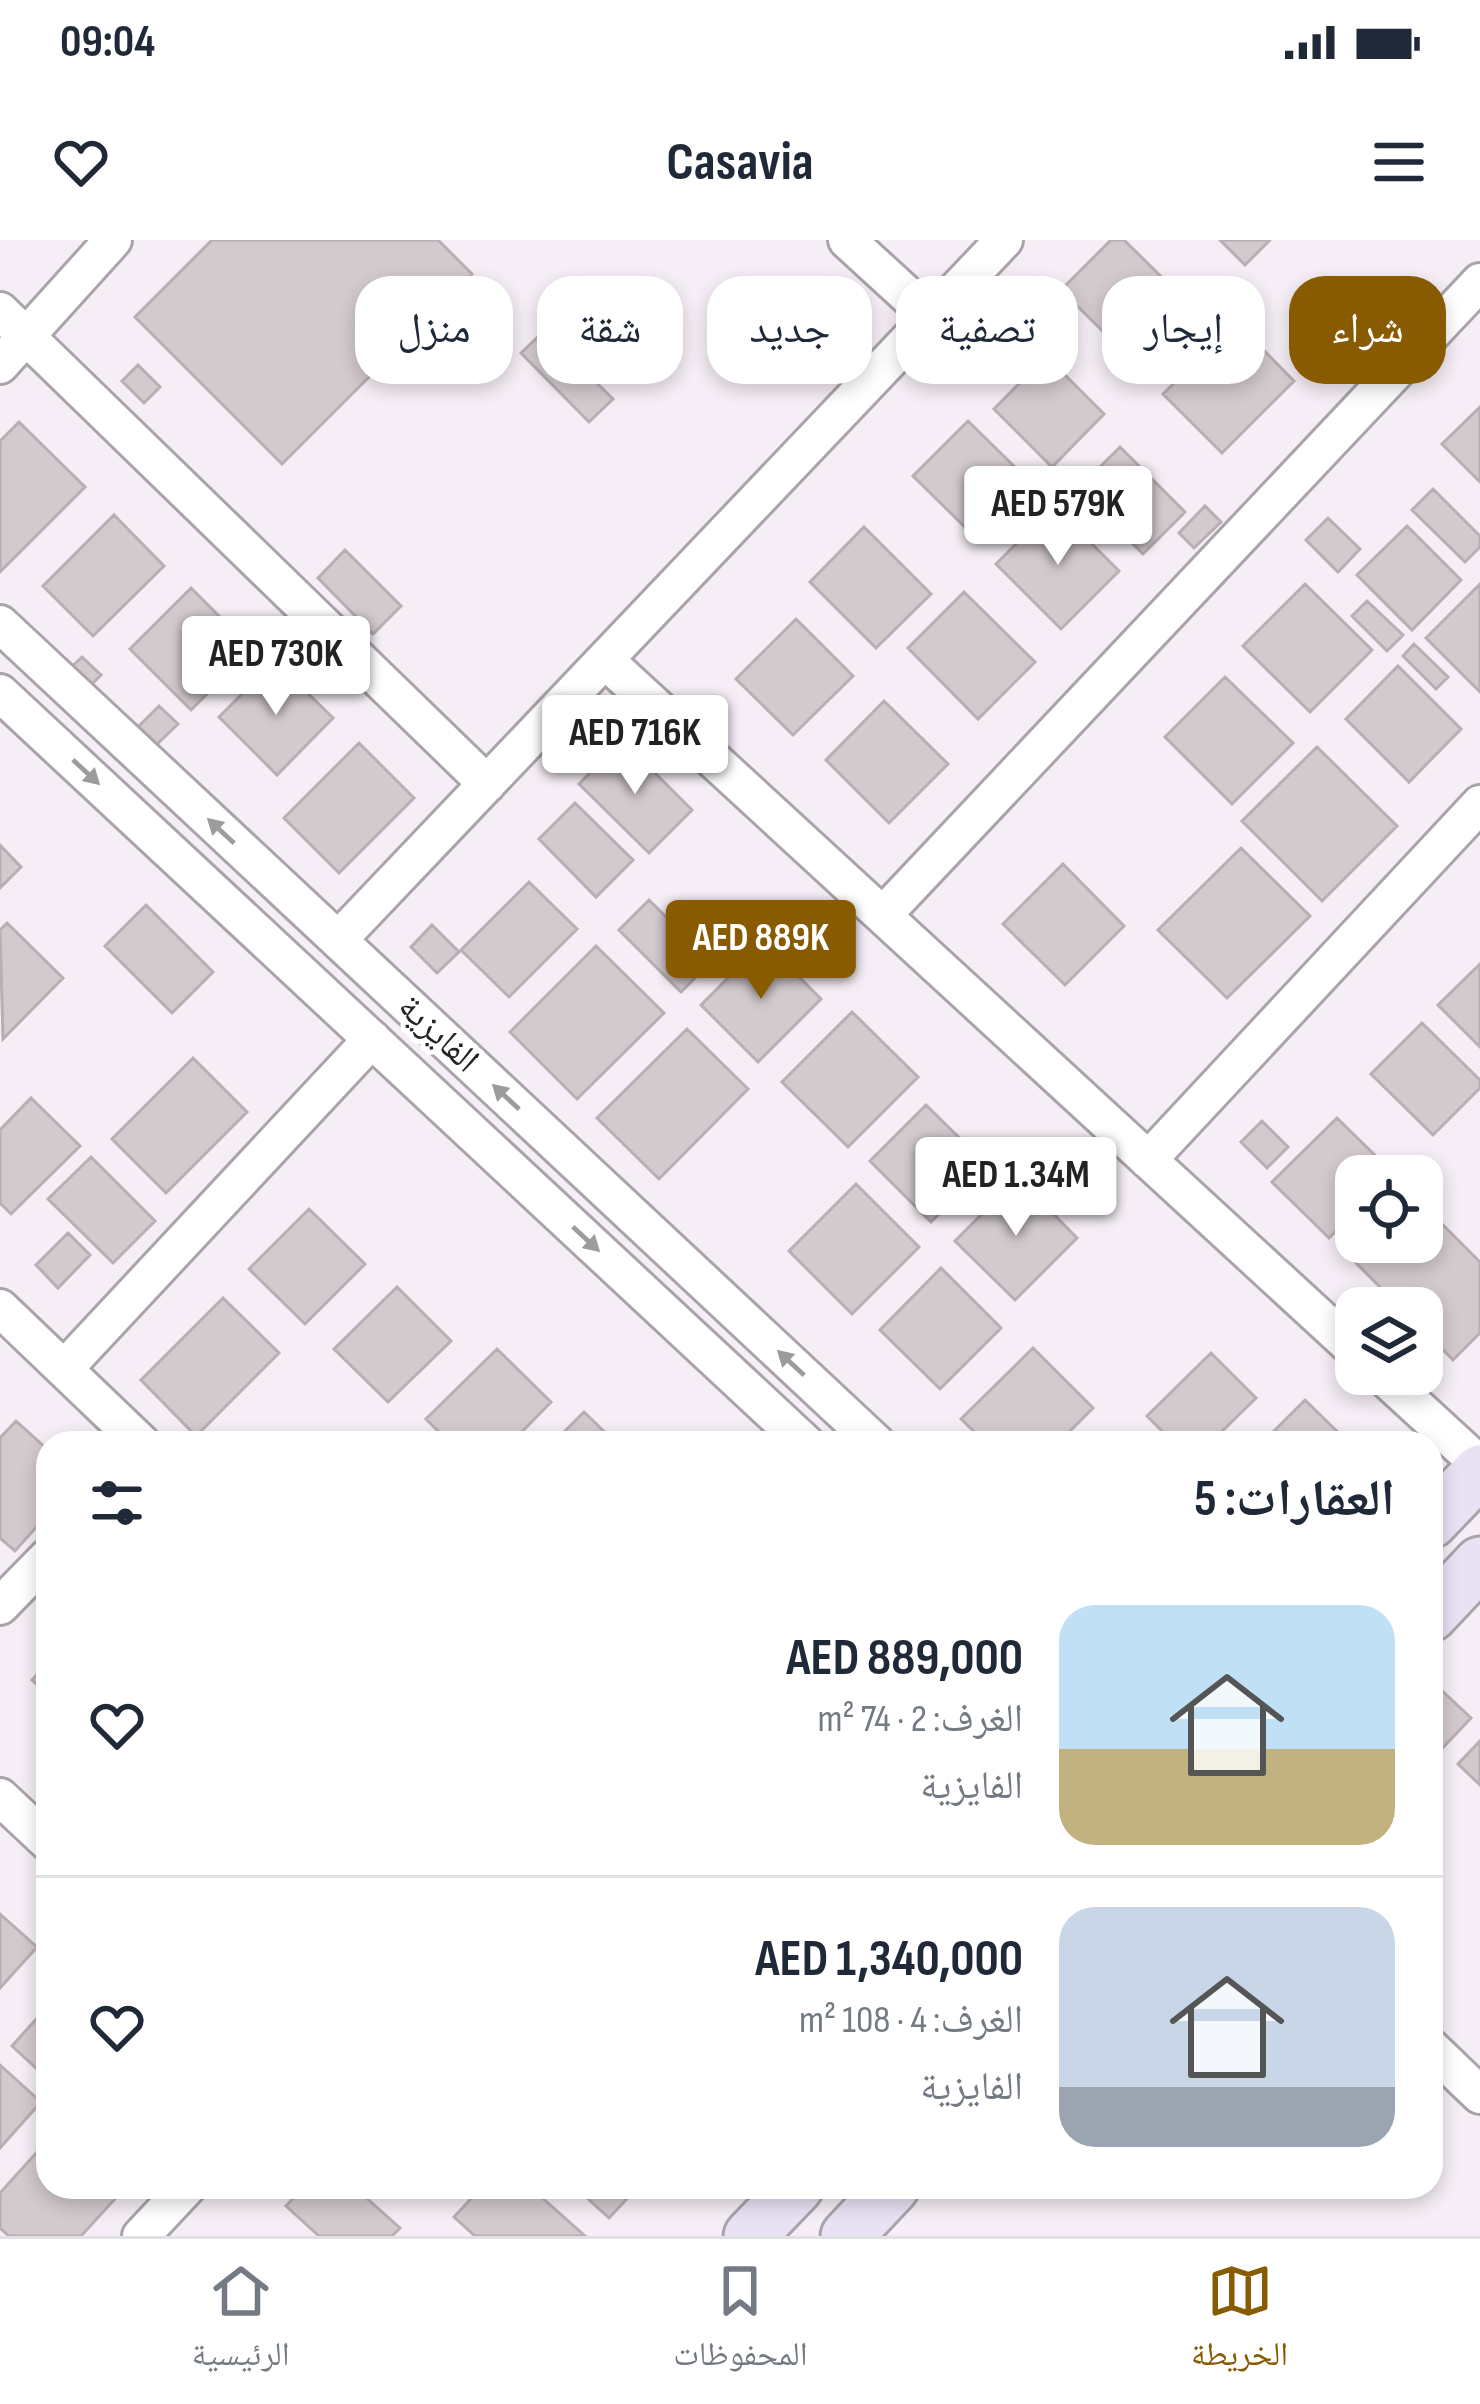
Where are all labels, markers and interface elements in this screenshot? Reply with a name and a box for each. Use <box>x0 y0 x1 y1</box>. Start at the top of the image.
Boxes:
text: 09:04 <box>60 15 155 70</box>
icon: heart <box>48 129 114 195</box>
icon: menu <box>1366 129 1432 195</box>
text: Casavia <box>666 130 814 195</box>
chip: منزل <box>355 276 513 384</box>
chip: شقة <box>537 276 683 384</box>
chip: جديد <box>707 276 872 384</box>
chip: تصفية <box>896 276 1078 384</box>
chip: إيجار <box>1102 276 1265 384</box>
chip: شراء <box>1289 276 1446 384</box>
pin: AED 579K <box>934 466 1182 568</box>
text: AED 579K <box>991 481 1125 528</box>
pin: AED 730K <box>152 616 400 718</box>
text: AED 730K <box>209 631 343 678</box>
pin: AED 716K <box>511 695 759 797</box>
text: AED 716K <box>569 710 701 757</box>
one-way arrow <box>71 758 100 786</box>
one-way arrow <box>206 817 235 845</box>
pin: AED 889K <box>637 900 885 1002</box>
text: AED 889K <box>693 915 829 962</box>
street label: الفايزية <box>389 986 487 1082</box>
one-way arrow <box>491 1084 520 1111</box>
pin: AED 1.34M <box>879 1137 1153 1239</box>
text: AED 1.34M <box>942 1152 1090 1199</box>
map controls <box>1335 1155 1443 1395</box>
button: locate <box>1335 1155 1443 1263</box>
one-way arrow <box>571 1224 600 1252</box>
button: layers <box>1335 1287 1443 1395</box>
one-way arrow <box>776 1350 805 1377</box>
text: العقارات: 5 <box>1194 1469 1395 1530</box>
icon: filters <box>84 1470 150 1536</box>
text: AED 889,000 <box>786 1628 1023 1689</box>
icon: home <box>1155 1653 1299 1797</box>
icon: heart <box>84 1692 150 1758</box>
text: الغرف: 2 · 74 m² <box>817 1696 1023 1743</box>
text: الفايزية <box>920 1763 1023 1810</box>
text: AED 1,340,000 <box>755 1929 1023 1990</box>
icon: home <box>1155 1955 1299 2099</box>
icon: heart <box>84 1994 150 2060</box>
text: الغرف: 4 · 108 m² <box>799 1997 1023 2044</box>
text: الفايزية <box>920 2064 1023 2111</box>
tab: الرئيسية <box>192 2258 290 2386</box>
tab: المحفوظات <box>673 2258 807 2386</box>
tab: الخريطة <box>1191 2258 1288 2386</box>

